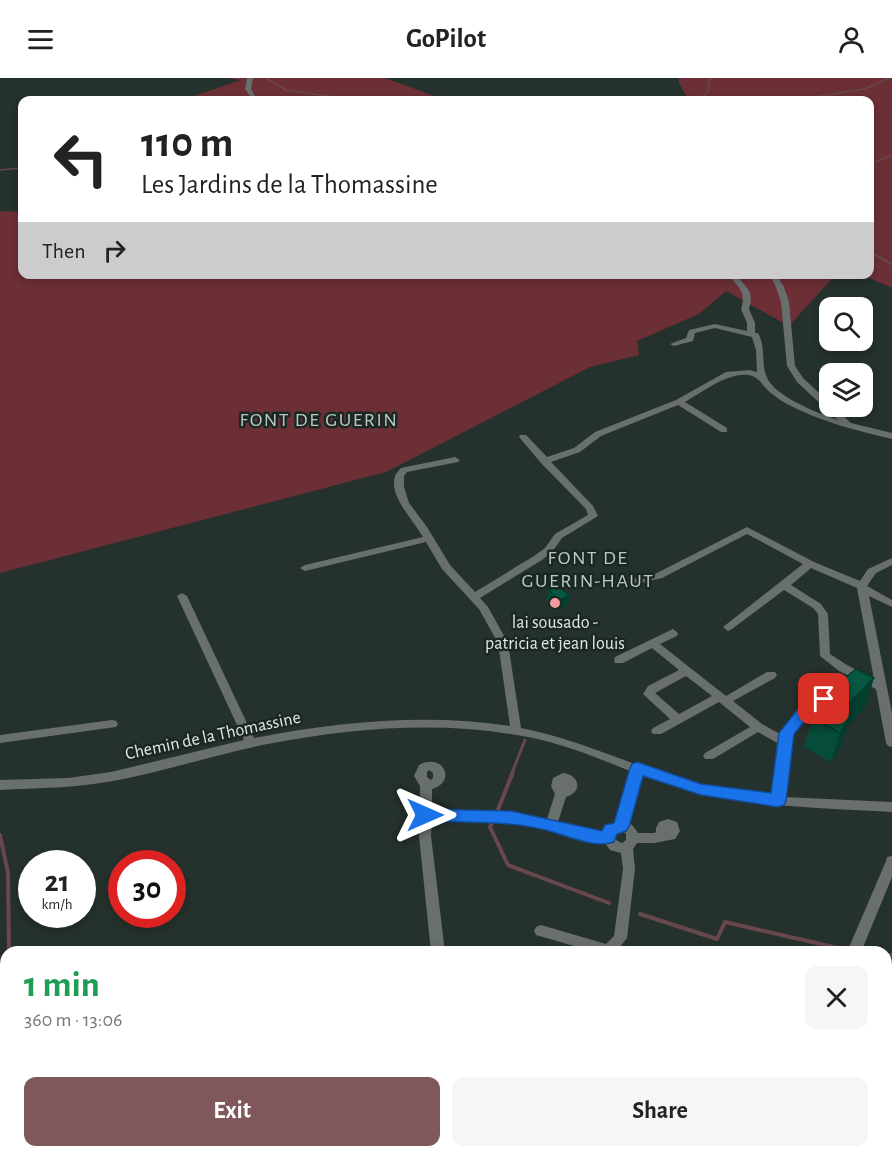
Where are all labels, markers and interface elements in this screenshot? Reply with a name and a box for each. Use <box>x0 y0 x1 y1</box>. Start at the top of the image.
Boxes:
icon: menu <box>24 23 57 56</box>
icon: person <box>835 23 868 56</box>
text: GoPilot <box>406 25 486 52</box>
icon: left <box>42 120 120 198</box>
text: 110 m <box>141 122 233 164</box>
text: Les Jardins de la Thomassine <box>141 171 438 198</box>
icon: right <box>98 234 131 267</box>
text: Then <box>42 240 86 262</box>
map controls <box>819 297 873 417</box>
button: search <box>819 297 873 351</box>
button: layers <box>819 363 873 417</box>
district label: FONT DE GUERIN <box>240 410 398 430</box>
district label: FONT DE GUERIN-HAUT <box>522 548 654 591</box>
marker: lai sousado - patricia et jean louis <box>548 596 562 610</box>
place label: lai sousado - patricia et jean louis <box>485 614 625 653</box>
pin <box>798 673 849 724</box>
icon: arrive <box>807 682 840 715</box>
street label: Chemin de la Thomassine <box>124 709 302 763</box>
position arrow <box>393 783 457 847</box>
speed limit sign: 30 <box>108 850 186 928</box>
text: 21 <box>45 867 69 897</box>
text: km/h <box>42 897 72 912</box>
button: close <box>805 966 868 1029</box>
text: 1 min <box>24 967 100 1003</box>
text: 360 m · 13:06 <box>24 1010 122 1030</box>
button: Exit <box>24 1077 440 1146</box>
button: Share <box>452 1077 868 1146</box>

